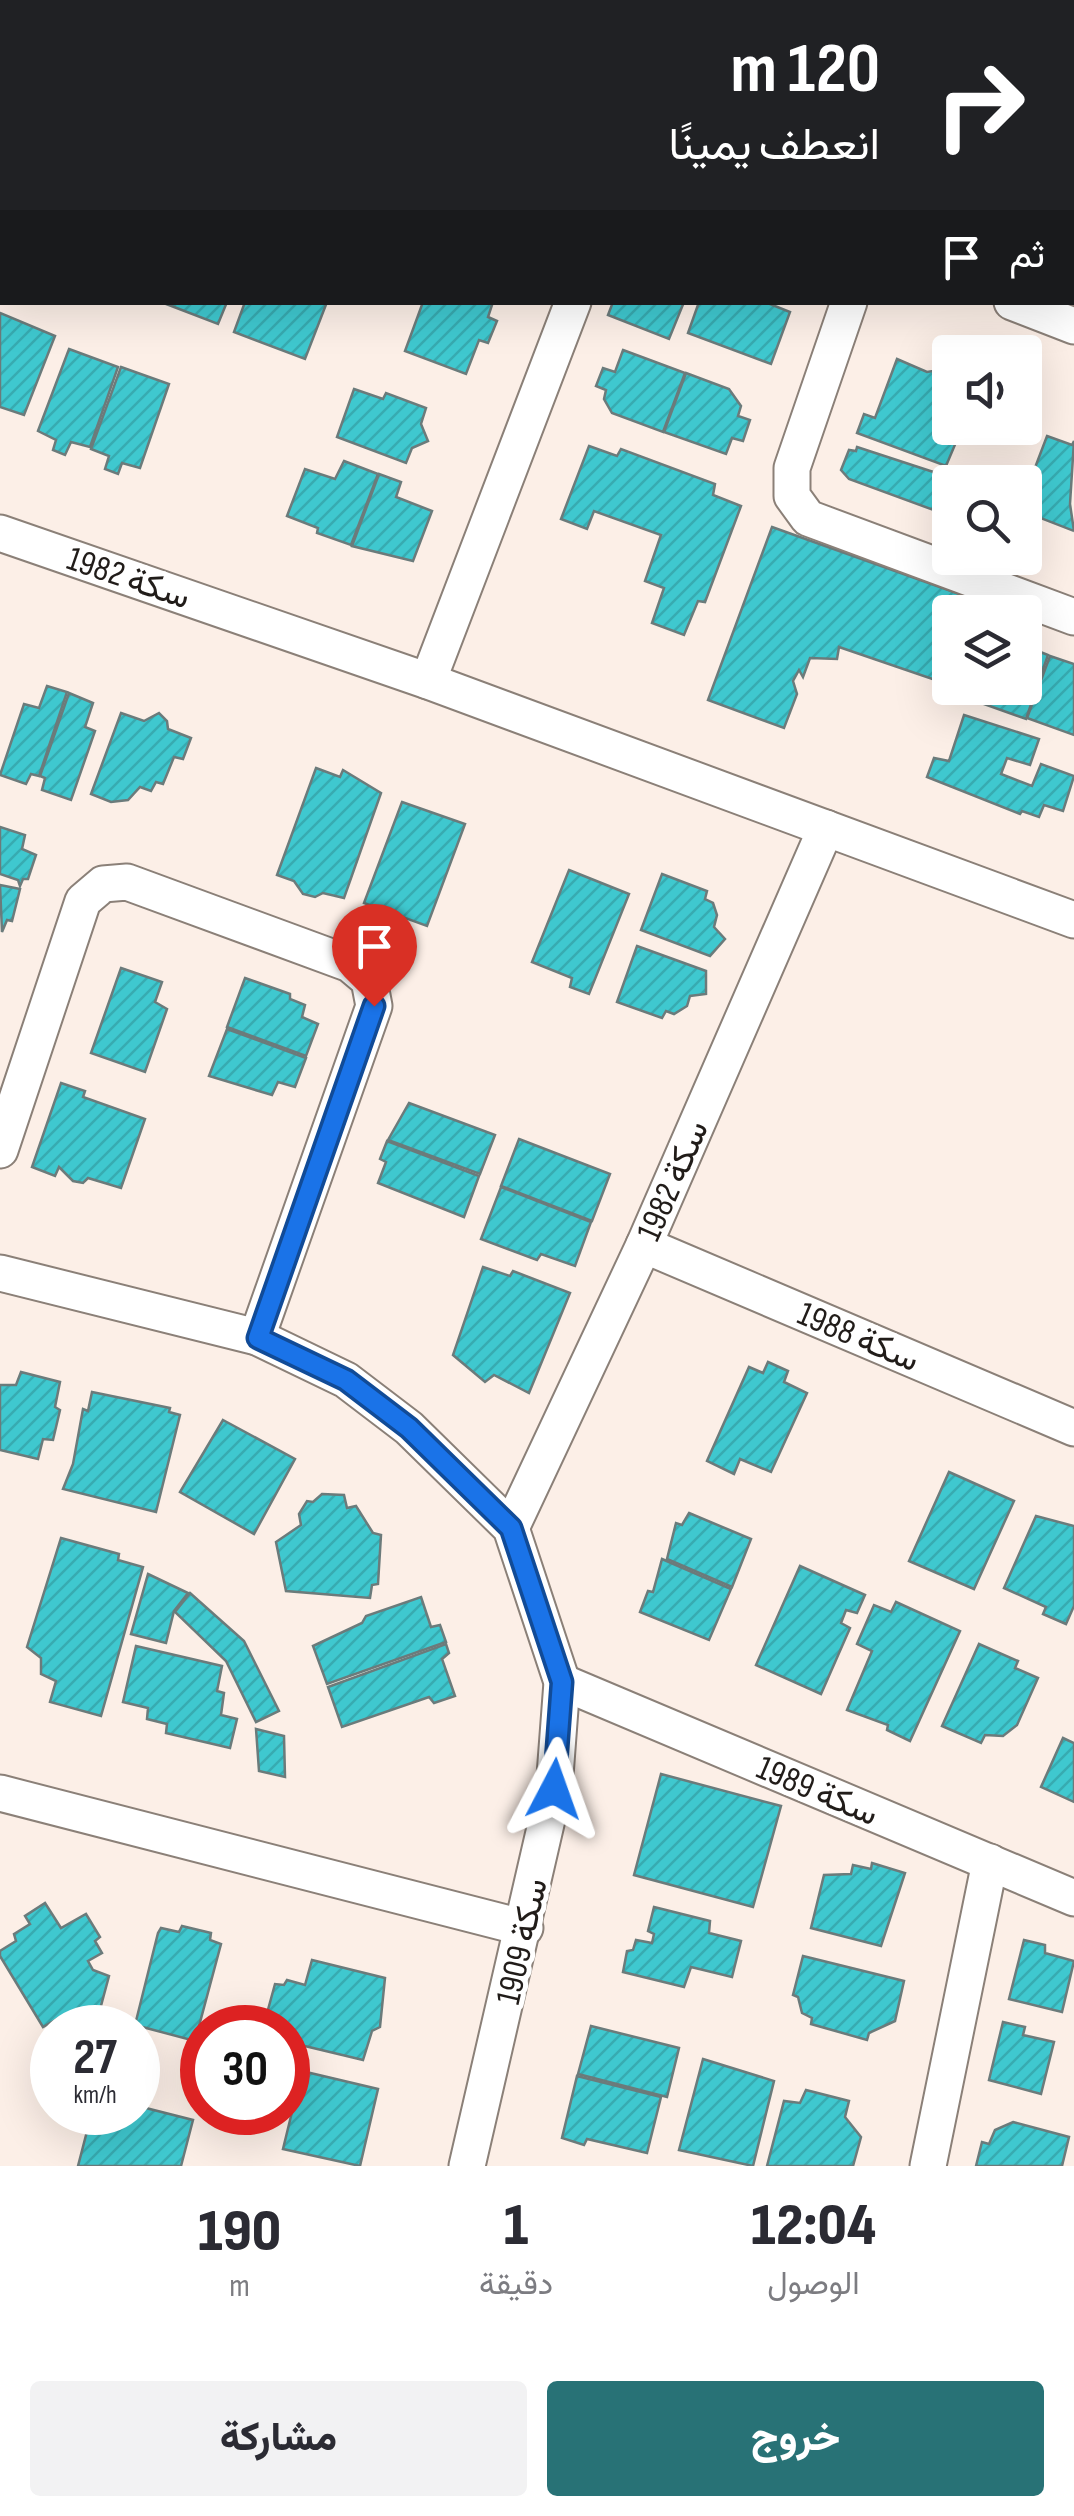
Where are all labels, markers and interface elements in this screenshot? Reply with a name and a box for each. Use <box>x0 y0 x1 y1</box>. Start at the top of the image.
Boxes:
text: 120 m <box>730 28 880 112</box>
icon: right <box>915 40 1045 170</box>
text: انعطف يمينًا <box>669 118 880 173</box>
icon: arrive <box>934 230 989 285</box>
text: ثم <box>1009 233 1045 278</box>
map controls <box>932 335 1042 705</box>
button: sound <box>932 335 1042 445</box>
button: search <box>932 465 1042 575</box>
street label: سكة 1982 <box>61 537 196 619</box>
button: layers <box>932 595 1042 705</box>
pin <box>332 904 417 1007</box>
icon: arrive <box>347 919 402 974</box>
street label: سكة 1982 <box>628 1114 719 1247</box>
street label: سكة 1988 <box>791 1293 926 1382</box>
position arrow <box>502 1737 606 1841</box>
street label: سكة 1989 <box>750 1747 885 1836</box>
street label: سكة 1909 <box>487 1874 558 2009</box>
speed limit sign: 30 <box>180 2005 310 2135</box>
text: 27 <box>73 2028 117 2088</box>
text: km/h <box>73 2080 117 2111</box>
text: 1 <box>504 2190 528 2262</box>
text: 12:04 <box>751 2190 876 2262</box>
text: 190 <box>198 2196 281 2268</box>
text: دقيقة <box>479 2265 553 2304</box>
text: الوصول <box>767 2265 860 2304</box>
text: m <box>229 2267 250 2306</box>
button: مشاركة <box>30 2381 527 2496</box>
button: خروج <box>547 2381 1044 2496</box>

